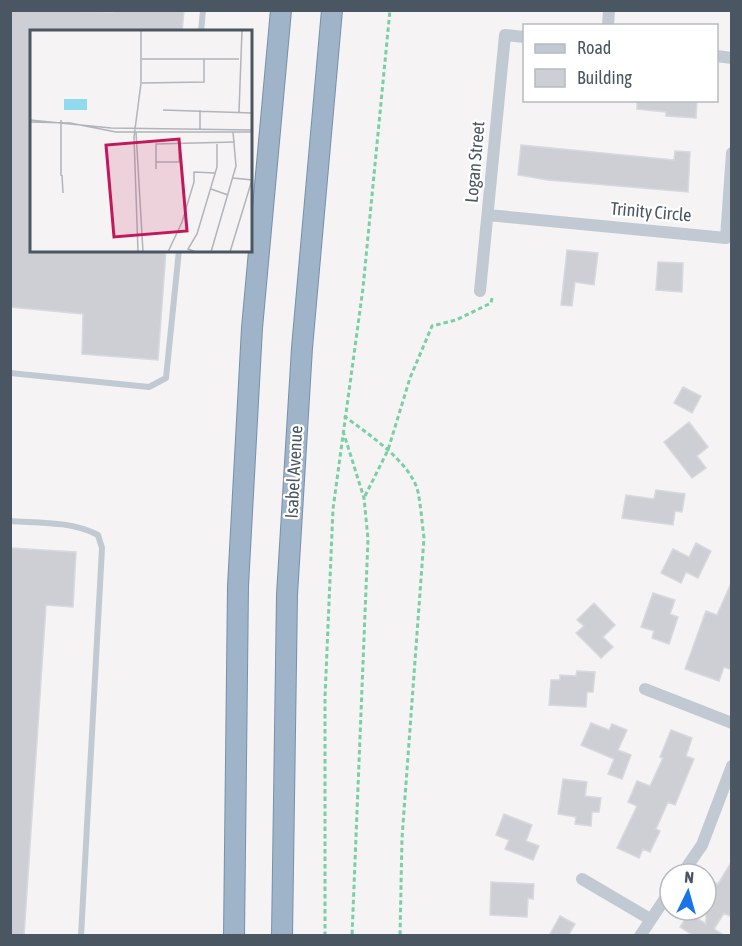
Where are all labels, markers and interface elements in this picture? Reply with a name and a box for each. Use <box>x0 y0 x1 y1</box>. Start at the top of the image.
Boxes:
legend <box>523 24 718 102</box>
inset map <box>30 30 252 252</box>
text: Road <box>577 37 611 58</box>
text: Building <box>577 67 632 88</box>
street label: Logan Street <box>460 120 489 204</box>
street label: Trinity Circle <box>610 198 692 225</box>
street label: Isabel Avenue <box>281 425 306 519</box>
north arrow <box>658 862 718 922</box>
text: N <box>684 868 695 886</box>

